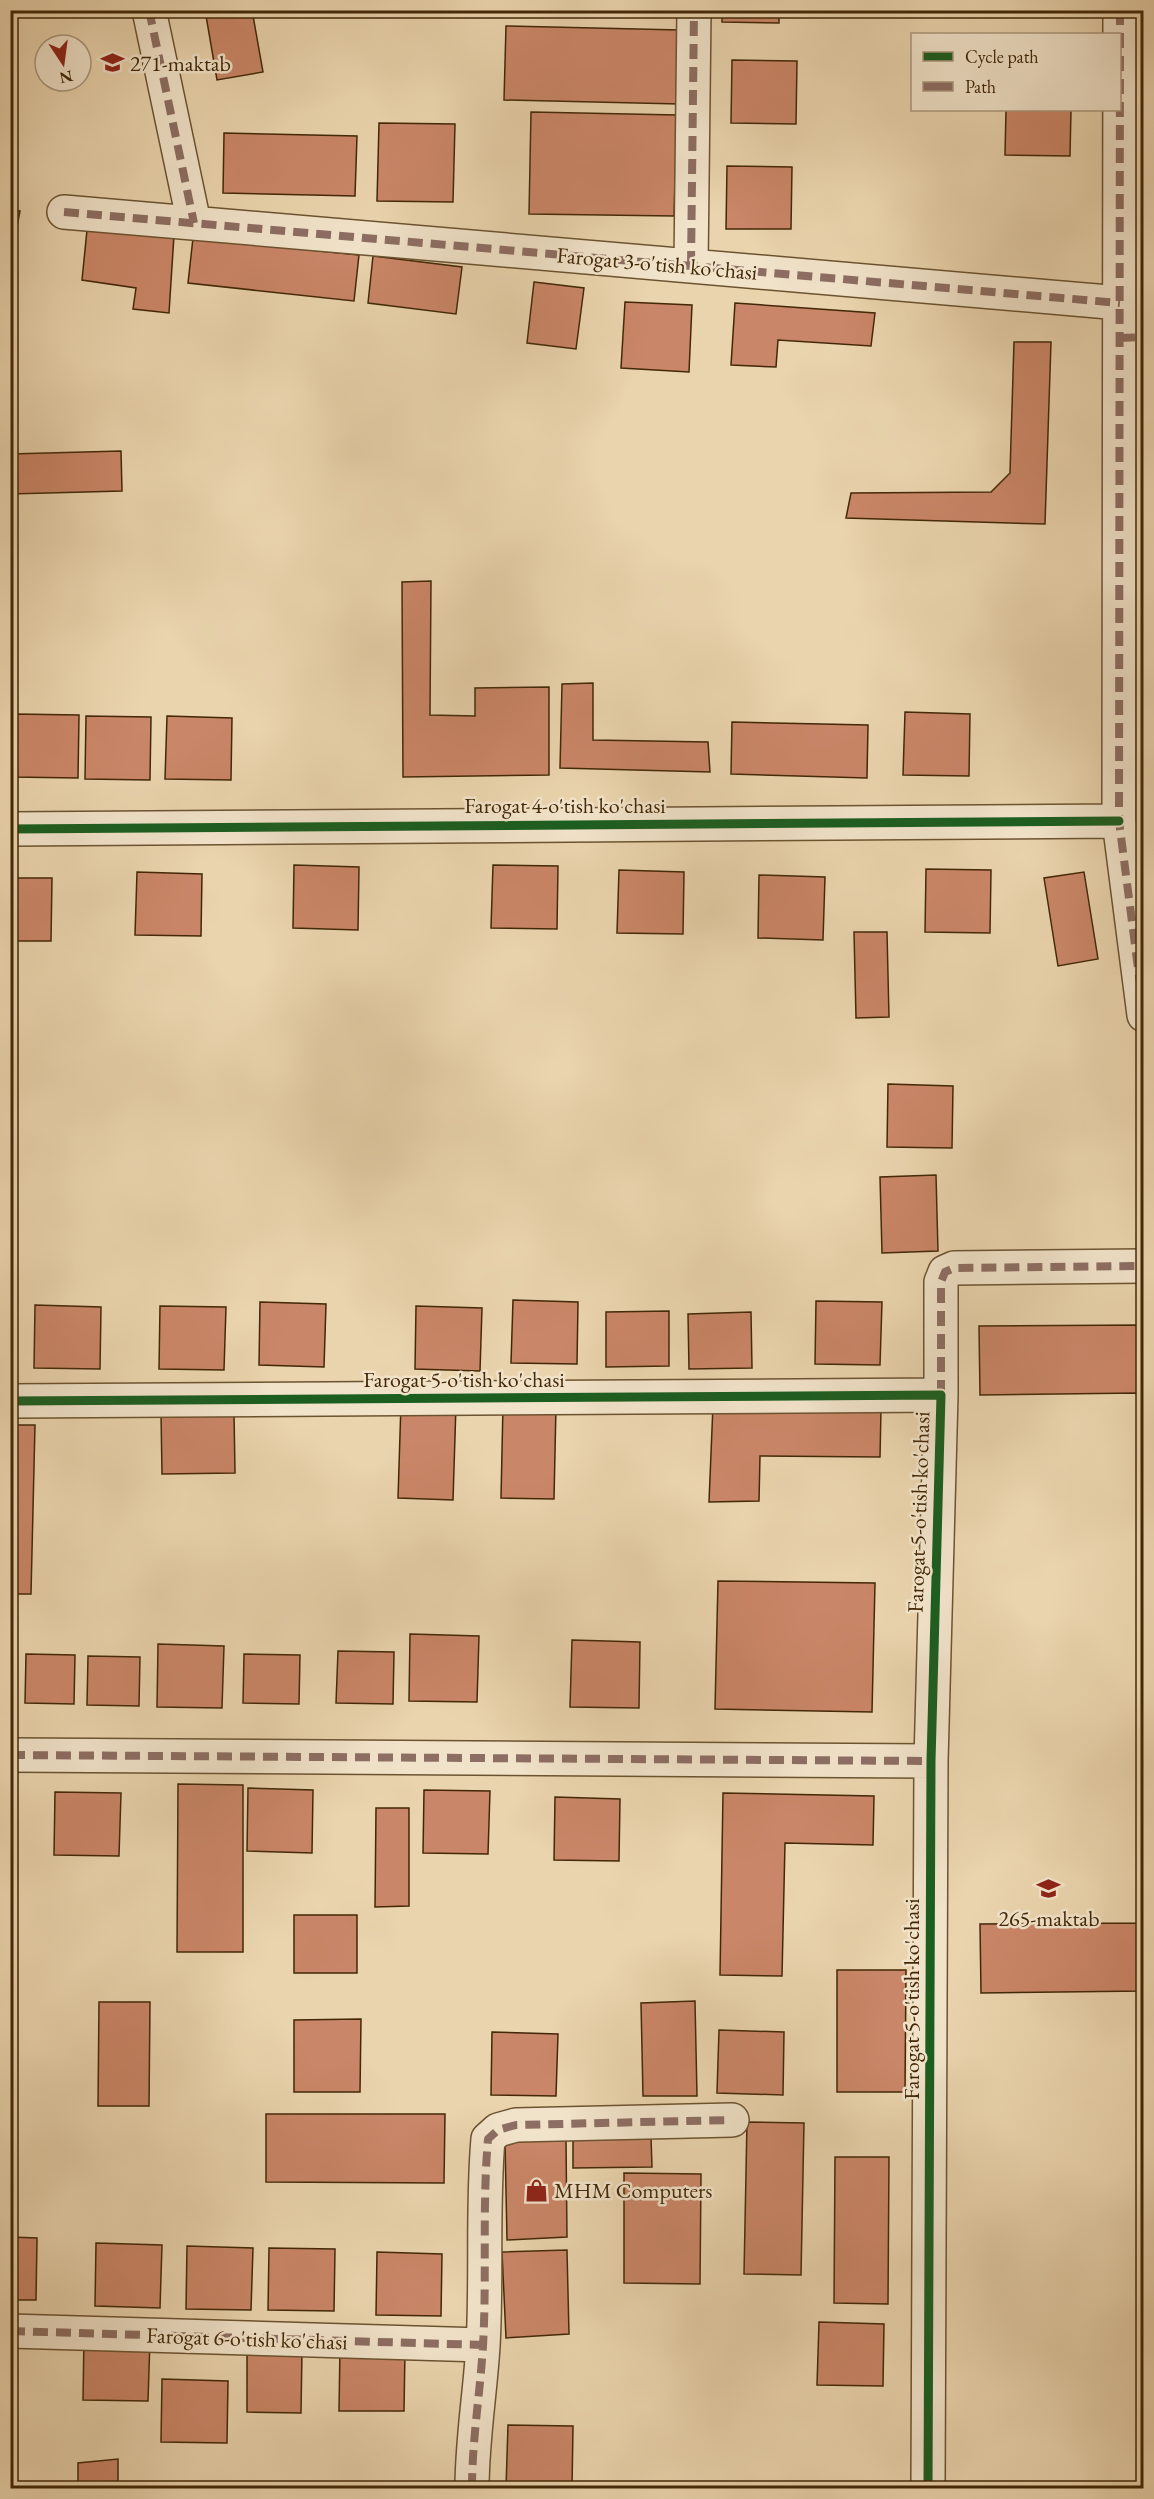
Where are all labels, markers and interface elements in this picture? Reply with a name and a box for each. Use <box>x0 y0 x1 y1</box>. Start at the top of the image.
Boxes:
north arrow <box>33 33 93 93</box>
legend <box>911 33 1121 111</box>
text: Cycle path <box>965 45 1039 68</box>
place label: 271-maktab <box>130 49 231 78</box>
school or university icon: 271-maktab <box>99 50 125 76</box>
text: N <box>58 65 75 89</box>
text: Path <box>965 75 996 98</box>
street label: Farogat 3-o'tish ko'chasi <box>555 240 759 287</box>
street label: Farogat 4-o'tish ko'chasi <box>464 791 666 820</box>
street label: Farogat 5-o'tish ko'chasi <box>363 1365 565 1394</box>
street label: Farogat 5-o'tish ko'chasi <box>900 1411 937 1613</box>
school or university icon: 265-maktab <box>1036 1876 1062 1902</box>
street label: Farogat 5-o'tish ko'chasi <box>897 1898 926 2100</box>
place label: 265-maktab <box>999 1904 1099 1933</box>
place label: MHM Computers <box>554 2176 712 2205</box>
shop icon: MHM Computers <box>523 2177 549 2203</box>
street label: Farogat 6-o'tish ko'chasi <box>146 2320 348 2357</box>

